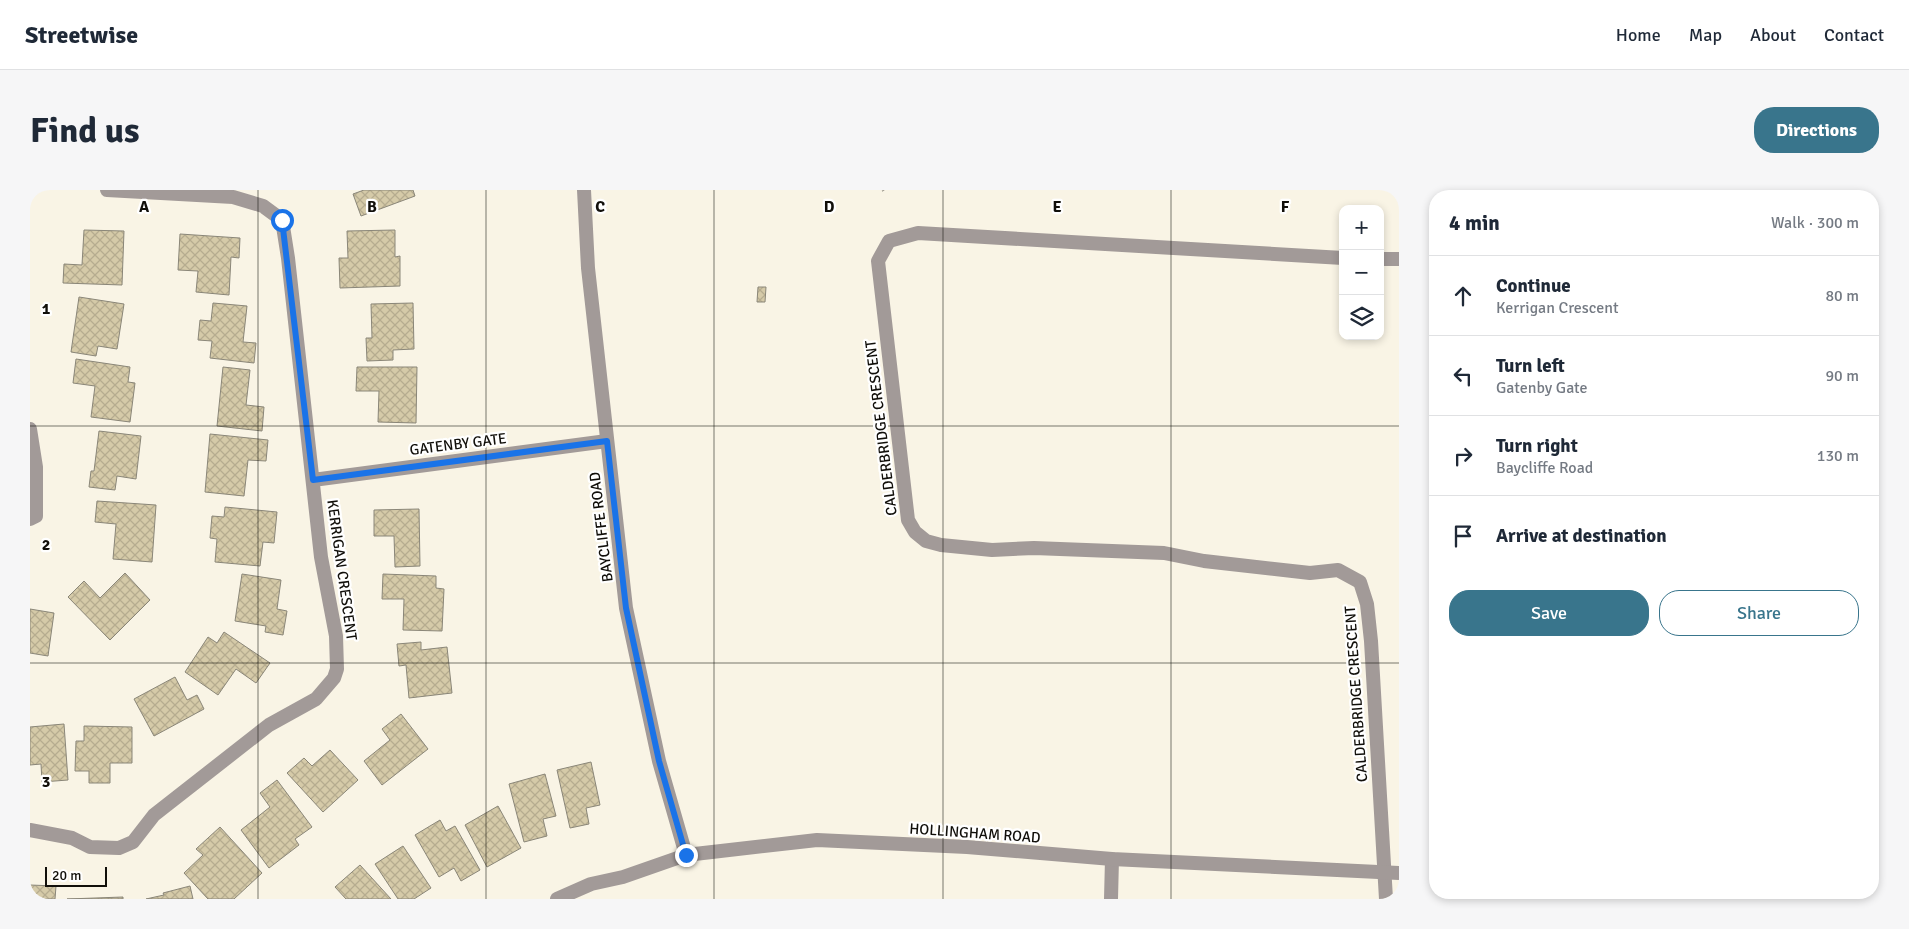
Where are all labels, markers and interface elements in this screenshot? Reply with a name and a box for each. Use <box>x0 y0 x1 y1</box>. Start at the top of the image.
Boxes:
text: Streetwise <box>25 20 138 50</box>
text: Home <box>1616 24 1661 46</box>
text: Map <box>1689 24 1722 46</box>
text: About <box>1750 24 1796 46</box>
text: Contact <box>1824 24 1884 46</box>
button: Directions <box>1754 107 1879 153</box>
text: Find us <box>30 109 140 152</box>
text: A <box>139 197 150 217</box>
text: B <box>367 197 377 217</box>
text: C <box>595 197 605 217</box>
text: D <box>824 197 835 217</box>
text: E <box>1052 197 1062 217</box>
text: F <box>1281 197 1290 217</box>
map controls <box>1339 205 1384 340</box>
button: + <box>1339 205 1384 250</box>
route start <box>271 209 294 232</box>
text: 4 min <box>1449 210 1500 236</box>
text: Walk · 300 m <box>1771 213 1859 233</box>
button: − <box>1339 250 1384 295</box>
text: Continue <box>1496 274 1571 298</box>
icon: ahead <box>1449 282 1477 310</box>
text: 80 m <box>1825 286 1859 306</box>
button: layers <box>1339 295 1384 340</box>
text: Kerrigan Crescent <box>1496 298 1619 318</box>
text: 1 <box>42 299 51 319</box>
street label: CALDERBRIDGE CRESCENT <box>861 339 901 517</box>
text: Turn left <box>1496 354 1565 378</box>
icon: left <box>1449 362 1477 390</box>
text: 90 m <box>1825 366 1859 386</box>
text: Gatenby Gate <box>1496 378 1588 398</box>
street label: GATENBY GATE <box>409 429 507 459</box>
text: Turn right <box>1496 434 1578 458</box>
icon: right <box>1449 442 1477 470</box>
text: 130 m <box>1817 446 1859 466</box>
text: Baycliffe Road <box>1496 458 1593 478</box>
street label: BAYCLIFFE ROAD <box>585 471 617 583</box>
street label: KERRIGAN CRESCENT <box>323 498 361 642</box>
icon: arrive <box>1449 522 1477 550</box>
text: Arrive at destination <box>1496 524 1667 548</box>
text: 2 <box>42 535 50 555</box>
button: Save <box>1449 590 1649 636</box>
button: Share <box>1659 590 1859 636</box>
street label: CALDERBRIDGE CRESCENT <box>1341 605 1371 783</box>
text: 3 <box>42 772 50 792</box>
street label: HOLLINGHAM ROAD <box>909 819 1041 847</box>
route end <box>675 844 698 867</box>
scale bar <box>45 864 108 887</box>
text: 20 m <box>52 867 81 884</box>

